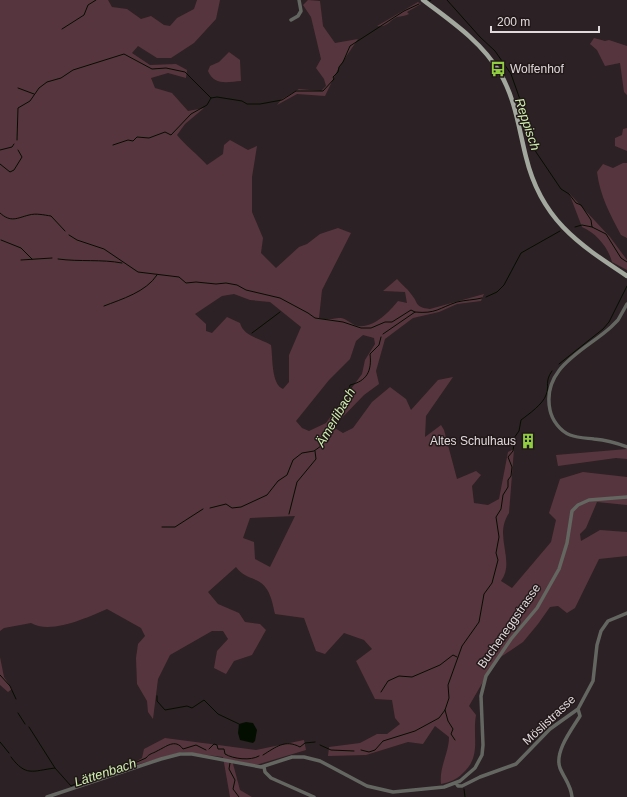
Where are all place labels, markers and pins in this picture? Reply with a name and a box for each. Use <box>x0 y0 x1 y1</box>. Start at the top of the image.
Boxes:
bus stop icon: Wolfenhof <box>489 60 507 78</box>
place label: Wolfenhof <box>510 62 564 76</box>
building icon: Altes Schulhaus <box>519 432 537 450</box>
place label: Altes Schulhaus <box>430 434 516 448</box>

